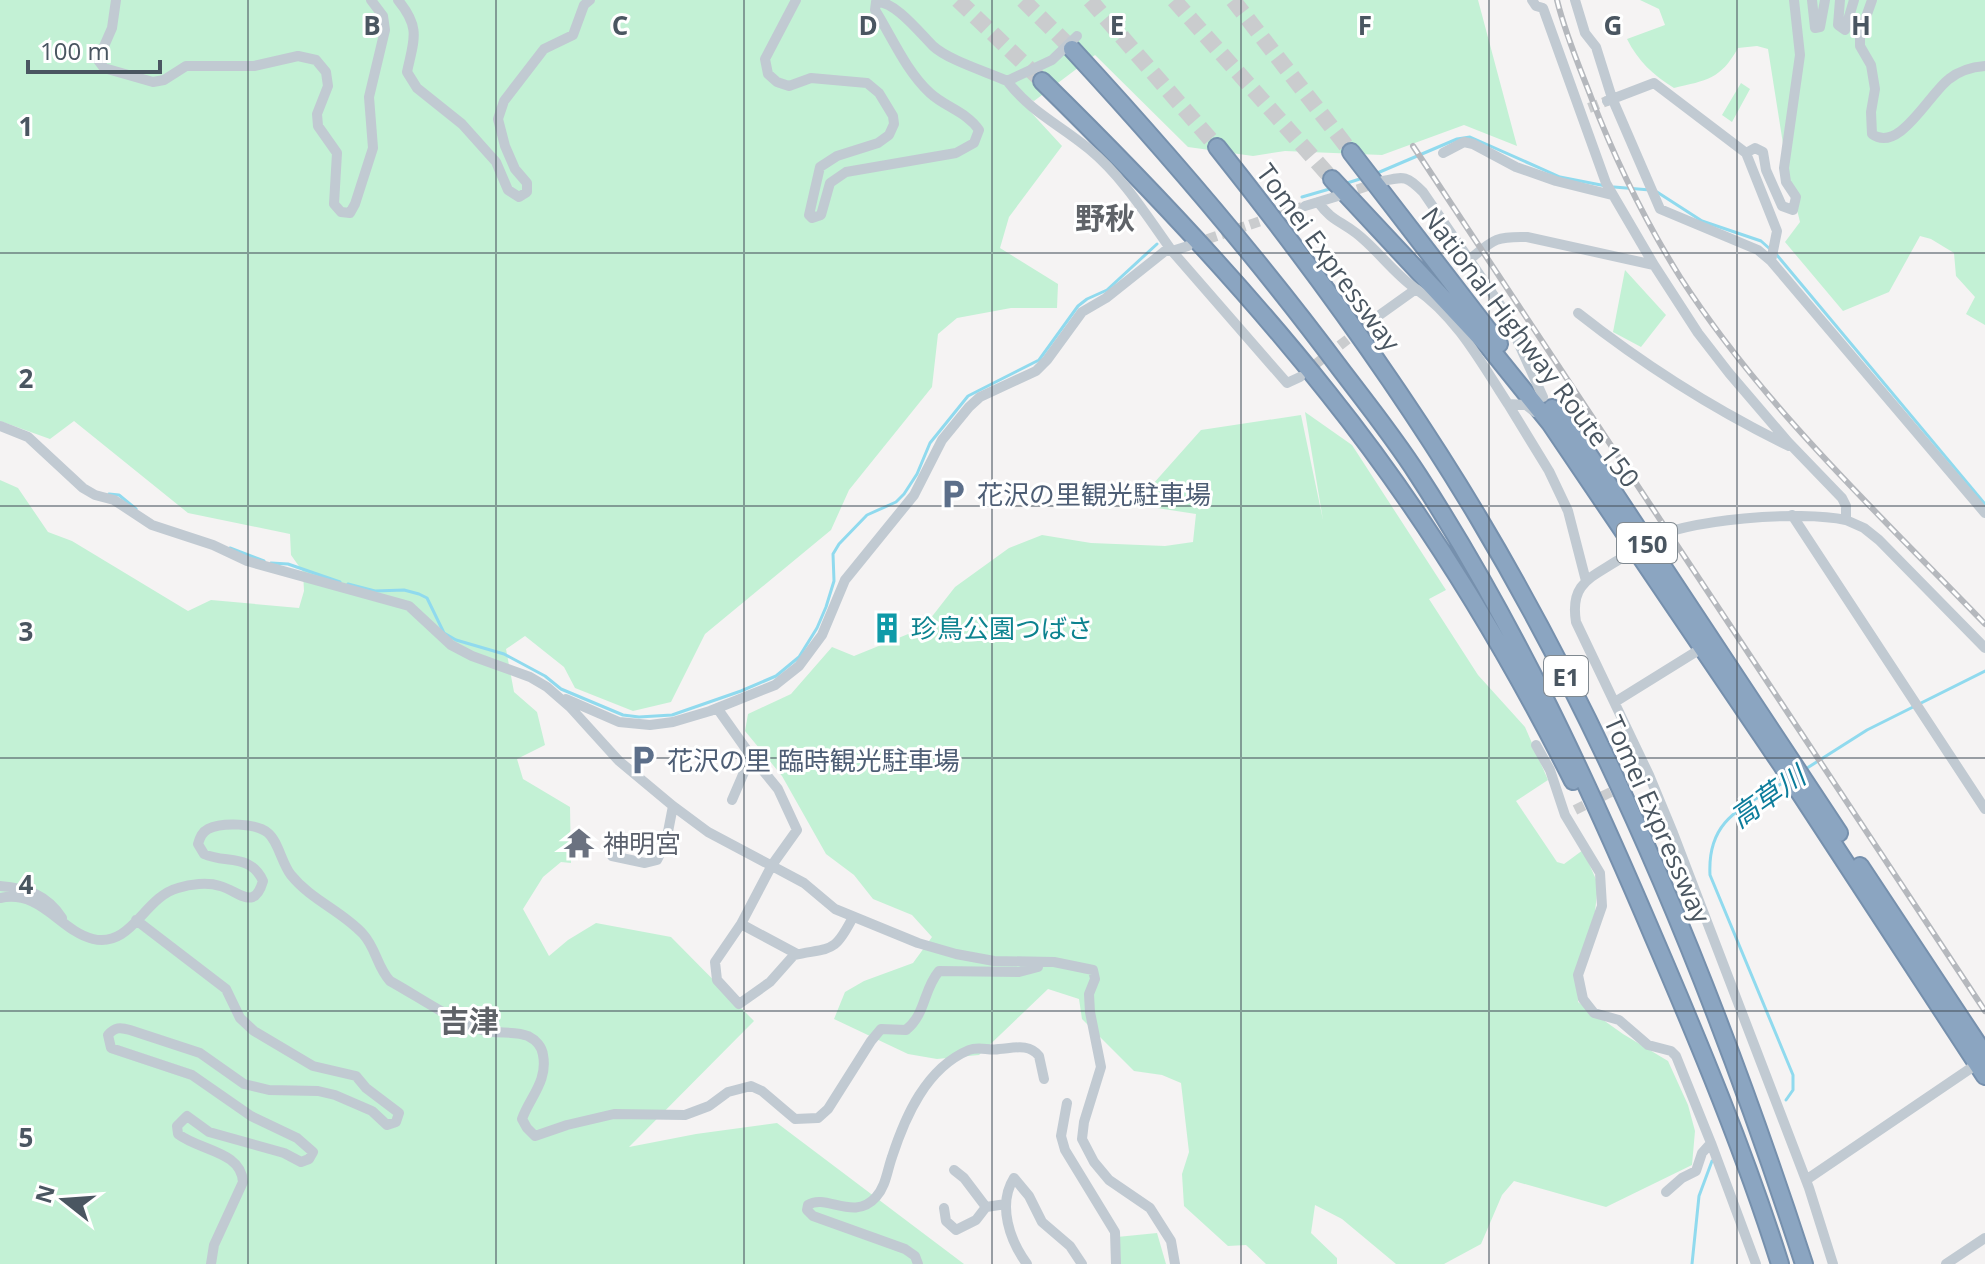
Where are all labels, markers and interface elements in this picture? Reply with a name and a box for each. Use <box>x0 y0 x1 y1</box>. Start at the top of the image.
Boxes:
text: B <box>363 7 381 43</box>
text: C <box>612 7 628 43</box>
text: D <box>858 7 878 43</box>
text: E <box>1110 7 1124 43</box>
text: F <box>1358 7 1372 43</box>
text: G <box>1604 7 1622 43</box>
text: H <box>1851 7 1871 43</box>
scale bar <box>28 24 160 74</box>
text: 100 m <box>40 34 110 67</box>
text: 1 <box>19 108 33 144</box>
street label: Tomei Expressway <box>1249 156 1410 359</box>
district label: 野秋 <box>1075 197 1135 238</box>
street label: National Highway Route 150 <box>1414 200 1648 494</box>
text: 2 <box>19 360 34 396</box>
place label: 花沢の里観光駐車場 <box>977 476 1211 512</box>
parking icon: 花沢の里観光駐車場 <box>936 477 970 511</box>
road number: 150 <box>1617 523 1677 563</box>
place label: 珍鳥公園つばさ <box>911 610 1093 646</box>
building icon: 珍鳥公園つばさ <box>870 611 904 645</box>
text: 3 <box>19 613 33 649</box>
road number: E1 <box>1544 656 1588 696</box>
street label: Tomei Expressway <box>1596 710 1720 929</box>
place label: 花沢の里 臨時観光駐車場 <box>667 742 960 778</box>
parking icon: 花沢の里 臨時観光駐車場 <box>626 743 660 777</box>
water label: 高草川 <box>1722 755 1815 836</box>
place label: 神明宮 <box>603 825 681 861</box>
temple icon: 神明宮 <box>562 826 596 860</box>
text: 4 <box>19 866 34 902</box>
district label: 吉津 <box>439 1000 499 1041</box>
text: 5 <box>19 1119 33 1155</box>
north arrow <box>24 1160 104 1240</box>
text: N <box>27 1181 61 1207</box>

